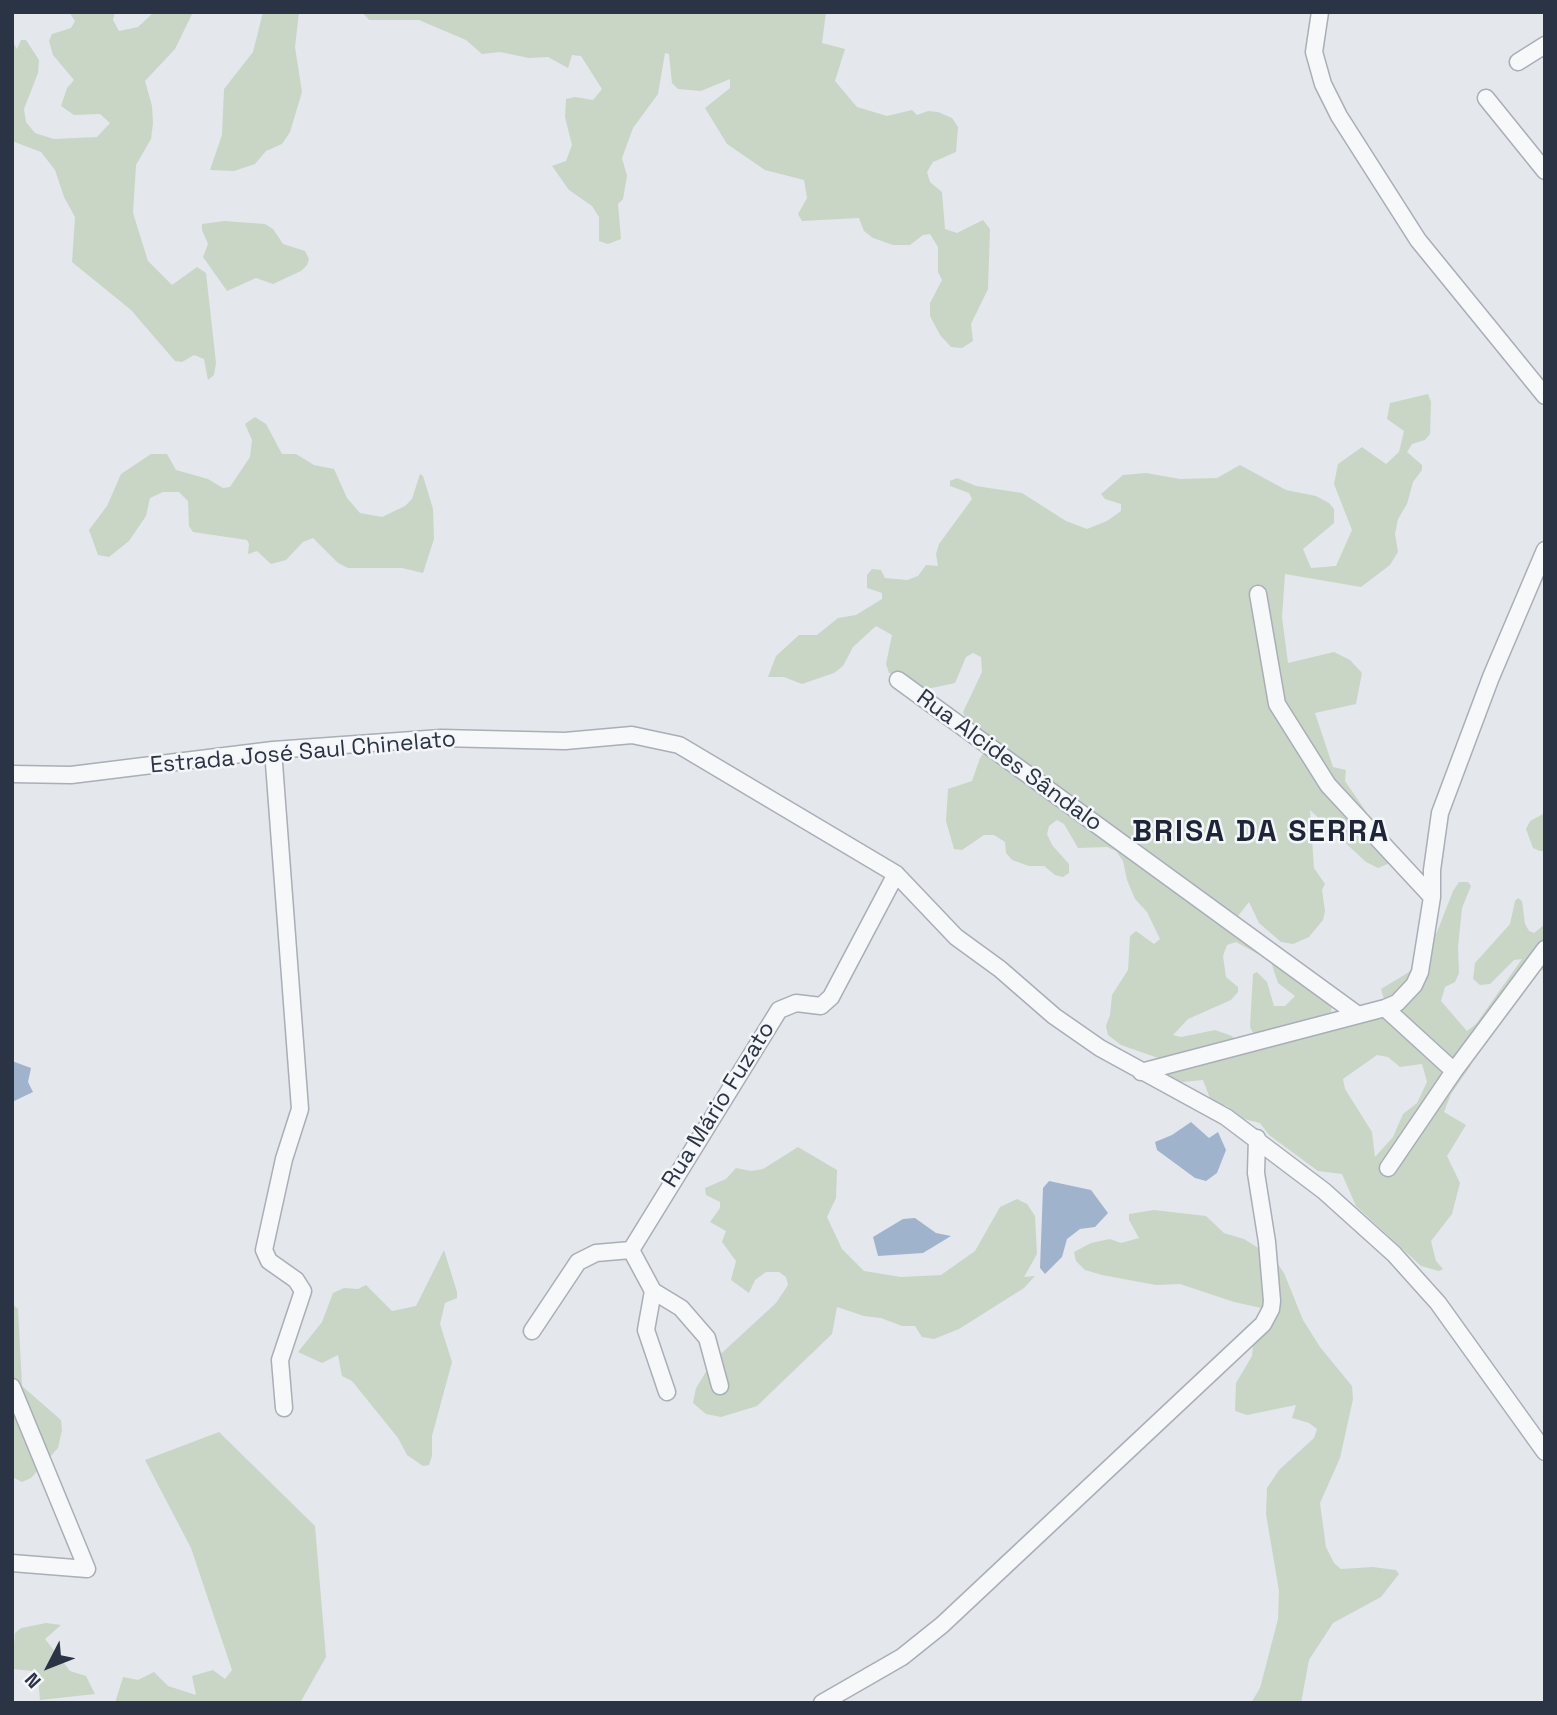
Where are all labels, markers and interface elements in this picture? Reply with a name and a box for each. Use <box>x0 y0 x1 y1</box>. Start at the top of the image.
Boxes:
street label: Rua Alcides Sândalo <box>911 684 1107 838</box>
street label: Estrada José Saul Chinelato <box>149 726 457 780</box>
district label: BRISA DA SERRA <box>1134 815 1388 851</box>
street label: Rua Mário Fuzato <box>657 1017 781 1193</box>
north arrow <box>14 1631 84 1701</box>
text: N <box>19 1667 47 1693</box>

